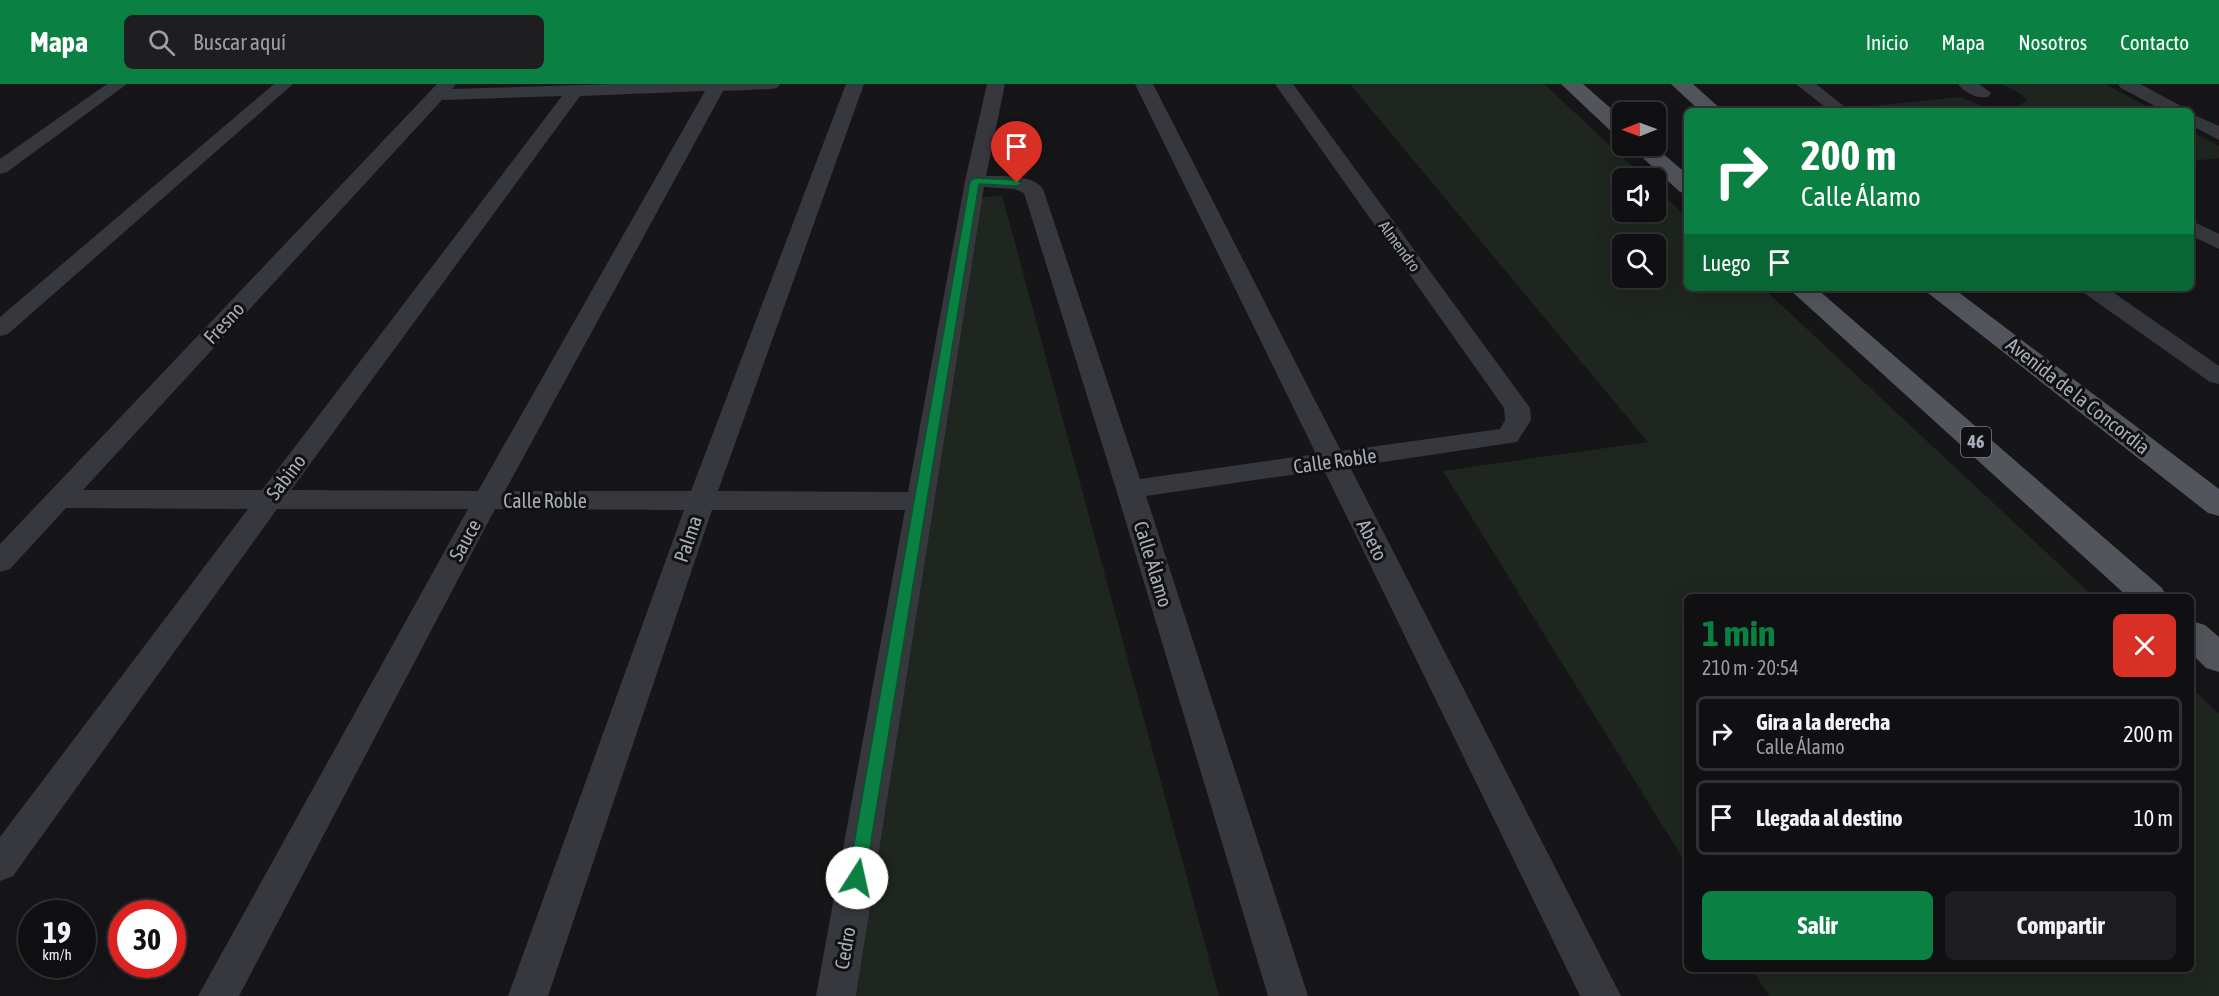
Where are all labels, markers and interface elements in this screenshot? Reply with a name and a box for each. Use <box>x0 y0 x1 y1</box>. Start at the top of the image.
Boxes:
search box <box>124 15 544 69</box>
text: Mapa <box>30 26 88 58</box>
icon: search <box>145 26 178 59</box>
text: Buscar aquí <box>193 29 286 55</box>
text: Inicio <box>1866 30 1909 54</box>
text: Mapa <box>1942 30 1985 54</box>
text: Nosotros <box>2018 30 2087 54</box>
text: Contacto <box>2120 30 2189 54</box>
north arrow <box>1612 102 1666 156</box>
map controls <box>1612 102 1666 288</box>
pin <box>991 121 1042 183</box>
icon: arrive <box>1000 130 1033 163</box>
text: 200 m <box>1801 131 1896 179</box>
icon: right <box>1702 132 1780 210</box>
button: sound <box>1612 168 1666 222</box>
text: Calle Álamo <box>1801 181 1921 212</box>
street label: Almendro <box>1376 217 1424 275</box>
button: search <box>1612 234 1666 288</box>
icon: arrive <box>1763 246 1796 279</box>
text: Luego <box>1702 250 1751 276</box>
street label: Fresno <box>199 297 249 348</box>
street label: Avenida de la Concordia <box>2002 333 2155 459</box>
road number: 46 <box>1961 427 1991 457</box>
street label: Calle Roble <box>1292 443 1378 478</box>
street label: Sabino <box>261 449 310 504</box>
street label: Calle Roble <box>503 489 587 512</box>
street label: Palma <box>669 513 706 565</box>
street label: Sauce <box>444 515 485 565</box>
street label: Abeto <box>1352 515 1393 564</box>
street label: Calle Álamo <box>1130 518 1177 610</box>
text: 1 min <box>1702 612 1776 654</box>
button: close <box>2113 614 2176 677</box>
text: 210 m · 20:54 <box>1702 656 1799 679</box>
text: Gira a la derecha <box>1756 709 1890 735</box>
icon: right <box>1705 717 1738 750</box>
text: 200 m <box>2123 721 2173 747</box>
text: Calle Álamo <box>1756 735 1845 758</box>
icon: arrive <box>1705 801 1738 834</box>
text: Llegada al destino <box>1756 805 1903 831</box>
text: 10 m <box>2133 805 2173 831</box>
position arrow <box>825 846 889 910</box>
button: Salir <box>1702 891 1933 960</box>
button: Compartir <box>1945 891 2176 960</box>
speed limit sign: 30 <box>108 900 186 978</box>
text: 19 <box>43 915 71 949</box>
street label: Cedro <box>829 925 860 971</box>
text: km/h <box>42 946 72 963</box>

